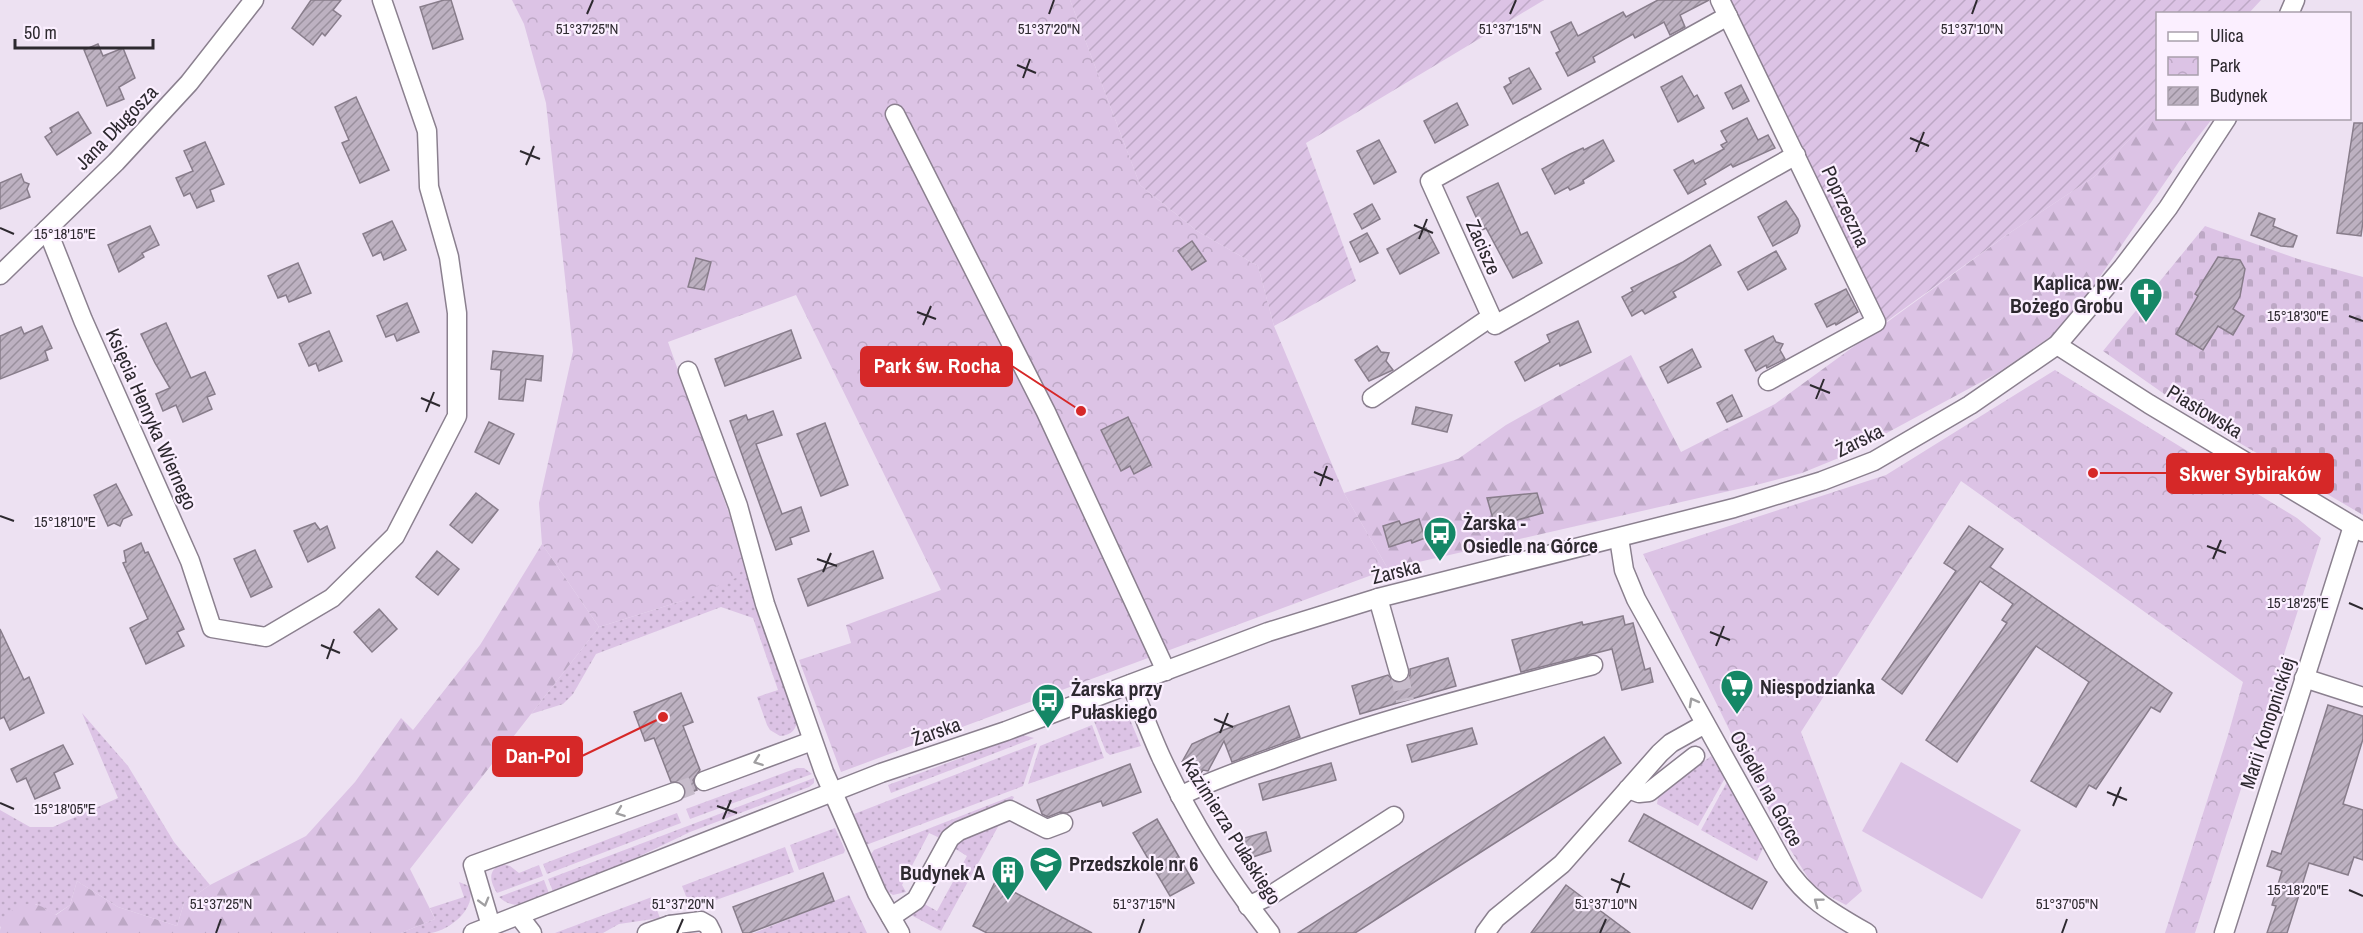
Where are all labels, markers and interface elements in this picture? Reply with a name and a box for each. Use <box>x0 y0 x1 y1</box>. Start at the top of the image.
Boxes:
scale bar <box>15 12 153 50</box>
legend <box>2156 12 2351 120</box>
text: 51°37'25"N <box>556 18 618 39</box>
text: 51°37'20"N <box>1018 18 1080 39</box>
text: 51°37'15"N <box>1479 18 1541 39</box>
text: 51°37'10"N <box>1941 18 2003 39</box>
text: 50 m <box>24 20 57 45</box>
text: Ulica <box>2210 23 2244 48</box>
text: Park <box>2210 53 2241 78</box>
street label: Jana Długosza <box>69 79 163 175</box>
text: Budynek <box>2210 83 2268 108</box>
street label: Poprzeczna <box>1815 161 1877 251</box>
street label: Zacisze <box>1460 215 1508 279</box>
text: 15°18'15"E <box>34 223 96 244</box>
place label: Kaplica pw. Bożego Grobu <box>2010 269 2123 319</box>
church icon: Kaplica pw. Bożego Grobu <box>2128 276 2164 323</box>
text: 15°18'30"E <box>2267 305 2329 326</box>
street label: Księcia Henryka Wiernego <box>100 324 204 514</box>
callout: Park św. Rocha <box>861 347 1012 386</box>
text: Park św. Rocha <box>874 351 1001 380</box>
street label: Piastowska <box>2162 378 2248 444</box>
street label: Żarska <box>1831 417 1887 463</box>
callout: Skwer Sybiraków <box>2167 454 2333 493</box>
text: Skwer Sybiraków <box>2179 459 2321 488</box>
place label: Żarska - Osiedle na Górce <box>1463 509 1598 559</box>
text: 15°18'10"E <box>34 511 96 532</box>
bus stop icon: Żarska - Osiedle na Górce <box>1422 515 1458 562</box>
street label: Żarska <box>1368 552 1424 590</box>
text: 15°18'25"E <box>2267 592 2329 613</box>
street label: Marii Konopnickiej <box>2233 654 2301 792</box>
supermarket icon: Niespodzianka <box>1719 668 1755 715</box>
place label: Niespodzianka <box>1760 673 1875 700</box>
place label: Żarska przy Pułaskiego <box>1071 675 1163 725</box>
bus stop icon: Żarska przy Pułaskiego <box>1030 682 1066 729</box>
one-way arrow <box>1689 698 1700 708</box>
street label: Żarska <box>908 710 964 752</box>
street label: Osiedle na Górce <box>1724 725 1810 851</box>
callout: Dan-Pol <box>493 737 582 776</box>
text: Dan-Pol <box>505 741 571 770</box>
street label: Kazimierza Pułaskiego <box>1176 752 1288 910</box>
one-way arrow <box>753 753 764 766</box>
text: 15°18'05"E <box>34 798 96 819</box>
one-way arrow <box>615 804 626 817</box>
school or university icon: Przedszkole nr 6 <box>1028 845 1064 892</box>
place label: Przedszkole nr 6 <box>1069 850 1198 877</box>
building icon: Budynek A <box>990 854 1026 901</box>
place label: Budynek A <box>900 859 985 886</box>
text: 15°18'20"E <box>2267 879 2329 900</box>
text: 51°37'25"N <box>190 893 252 914</box>
text: 51°37'20"N <box>652 893 714 914</box>
text: 51°37'15"N <box>1113 893 1175 914</box>
text: 51°37'10"N <box>1575 893 1637 914</box>
text: 51°37'05"N <box>2036 893 2098 914</box>
one-way arrow <box>477 896 489 907</box>
one-way arrow <box>1813 898 1824 909</box>

